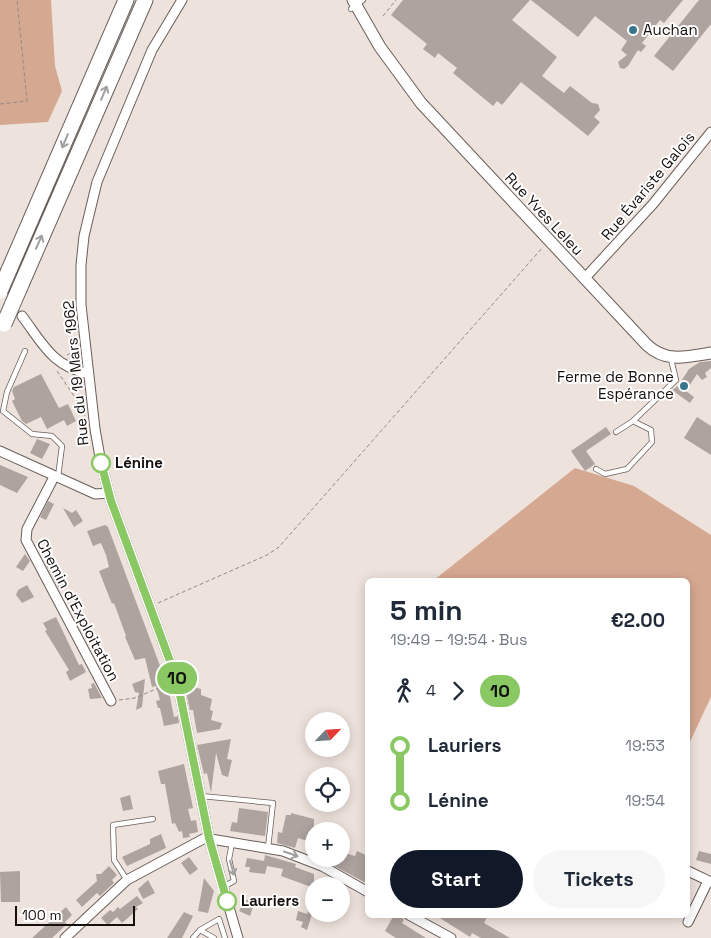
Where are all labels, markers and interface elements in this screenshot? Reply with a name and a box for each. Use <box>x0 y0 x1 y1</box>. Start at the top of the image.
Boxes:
place label: Auchan <box>643 20 698 39</box>
marker: Auchan <box>627 24 639 36</box>
one-way arrow <box>99 86 109 101</box>
street label: Rue Évariste Galois <box>597 127 699 244</box>
one-way arrow <box>59 133 69 148</box>
street label: Rue Yves Leleu <box>501 168 588 259</box>
one-way arrow <box>36 235 45 250</box>
street label: Rue du 19 Mars 1962 <box>58 300 93 447</box>
place label: Ferme de Bonne Espérance <box>557 367 674 403</box>
marker: Ferme de Bonne Espérance <box>678 380 690 392</box>
marker: Lénine <box>91 453 111 473</box>
place label: Lénine <box>115 453 163 472</box>
street label: Chemin d'Exploitation <box>33 535 124 684</box>
text: 5 min <box>390 592 463 628</box>
text: €2.00 <box>611 608 665 633</box>
text: 19:49 – 19:54 · Bus <box>390 629 527 650</box>
line badge: 10 <box>154 662 200 694</box>
text: 10 <box>167 666 187 689</box>
icon: walk <box>390 677 418 705</box>
icon: forward <box>444 677 472 705</box>
text: 10 <box>490 679 510 702</box>
text: 4 <box>426 680 436 701</box>
north arrow <box>305 712 350 758</box>
map controls <box>305 712 350 922</box>
text: Lauriers <box>428 733 502 758</box>
text: 19:53 <box>625 735 665 756</box>
button: locate <box>305 767 350 812</box>
text: Lénine <box>428 788 489 813</box>
text: 19:54 <box>625 790 665 811</box>
button: + <box>305 822 350 867</box>
one-way arrow <box>283 849 299 859</box>
button: Start <box>390 850 523 908</box>
button: Tickets <box>533 850 665 908</box>
one-way arrow <box>227 859 237 875</box>
button: − <box>305 877 350 922</box>
marker: Lauriers <box>217 891 237 911</box>
place label: Lauriers <box>241 891 299 910</box>
scale bar <box>15 903 135 926</box>
text: 100 m <box>22 906 61 924</box>

